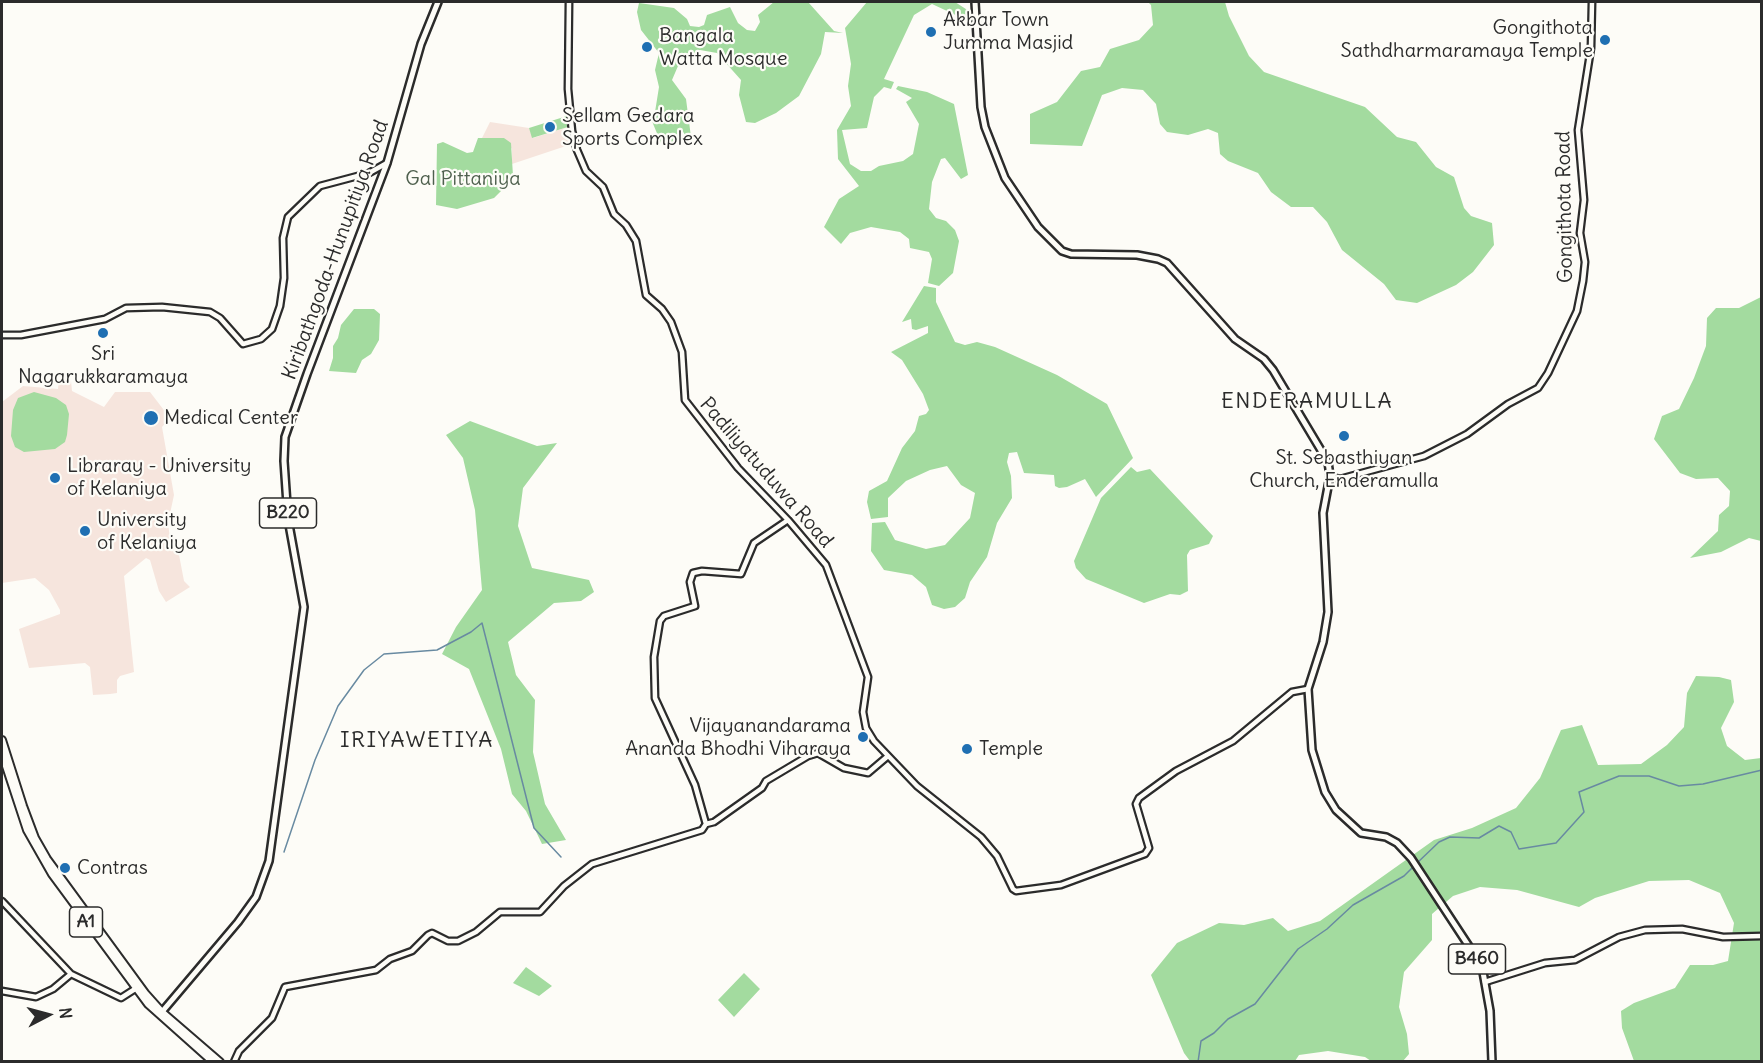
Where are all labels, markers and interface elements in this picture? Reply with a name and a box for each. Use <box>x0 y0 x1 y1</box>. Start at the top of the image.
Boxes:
place label: Akbar Town Jumma Masjid <box>943 8 1073 55</box>
place label: Gongithota Sathdharmaramaya Temple <box>1341 16 1593 63</box>
place label: Bangala Watta Mosque <box>659 24 787 71</box>
marker: Akbar Town Jumma Masjid <box>924 25 938 39</box>
marker: Gongithota Sathdharmaramaya Temple <box>1598 33 1612 47</box>
marker: Bangala Watta Mosque <box>640 40 654 54</box>
place label: Sellam Gedara Sports Complex <box>562 104 703 151</box>
street label: Kiribathgoda-Hunupitiya Road <box>278 117 394 383</box>
marker: Sellam Gedara Sports Complex <box>543 120 557 134</box>
street label: Gongithota Road <box>1552 131 1578 283</box>
park label: Gal Pittaniya <box>405 167 521 191</box>
marker: Sri Nagarukkaramaya <box>96 326 110 340</box>
place label: Sri Nagarukkaramaya <box>18 342 188 389</box>
district label: ENDERAMULLA <box>1221 389 1393 415</box>
street label: Padiliyatuduwa Road <box>694 393 838 553</box>
place label: Medical Center <box>164 406 298 430</box>
marker: Medical Center <box>142 409 160 427</box>
marker: St. Sebasthiyan Church, Enderamulla <box>1337 429 1351 443</box>
place label: St. Sebasthiyan Church, Enderamulla <box>1249 446 1439 493</box>
place label: Libraray - University of Kelaniya <box>67 454 251 501</box>
marker: Libraray - University of Kelaniya <box>48 471 62 485</box>
road number: B220 <box>260 498 316 528</box>
place label: University of Kelaniya <box>97 508 197 555</box>
marker: University of Kelaniya <box>78 524 92 538</box>
place label: Vijayanandarama Ananda Bhodhi Viharaya <box>625 714 851 761</box>
district label: IRIYAWETIYA <box>340 728 494 754</box>
marker: Vijayanandarama Ananda Bhodhi Viharaya <box>856 730 870 744</box>
place label: Temple <box>979 737 1043 761</box>
marker: Temple <box>960 742 974 756</box>
place label: Contras <box>77 856 148 880</box>
marker: Contras <box>58 861 72 875</box>
road number: A1 <box>70 907 103 937</box>
road number: B460 <box>1448 944 1506 974</box>
north arrow <box>18 985 78 1045</box>
text: N <box>55 1007 76 1020</box>

